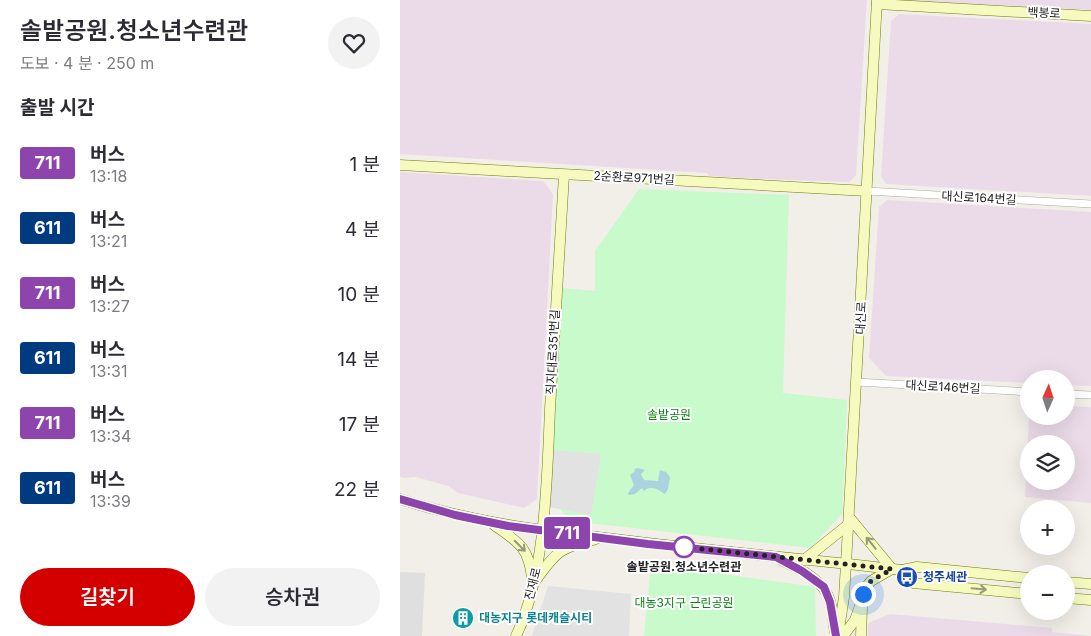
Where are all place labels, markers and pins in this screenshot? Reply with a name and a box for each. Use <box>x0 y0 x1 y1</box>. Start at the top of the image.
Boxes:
marker: 솔밭공원.청소년수련관 <box>673 536 695 558</box>
place label: 솔밭공원.청소년수련관 <box>627 559 741 574</box>
bus stop icon: 청주세관 <box>895 565 919 589</box>
place label: 청주세관 <box>923 569 967 584</box>
building icon: 대농지구 롯데캐슬시티 <box>451 606 475 630</box>
place label: 대농지구 롯데캐슬시티 <box>479 610 592 625</box>

